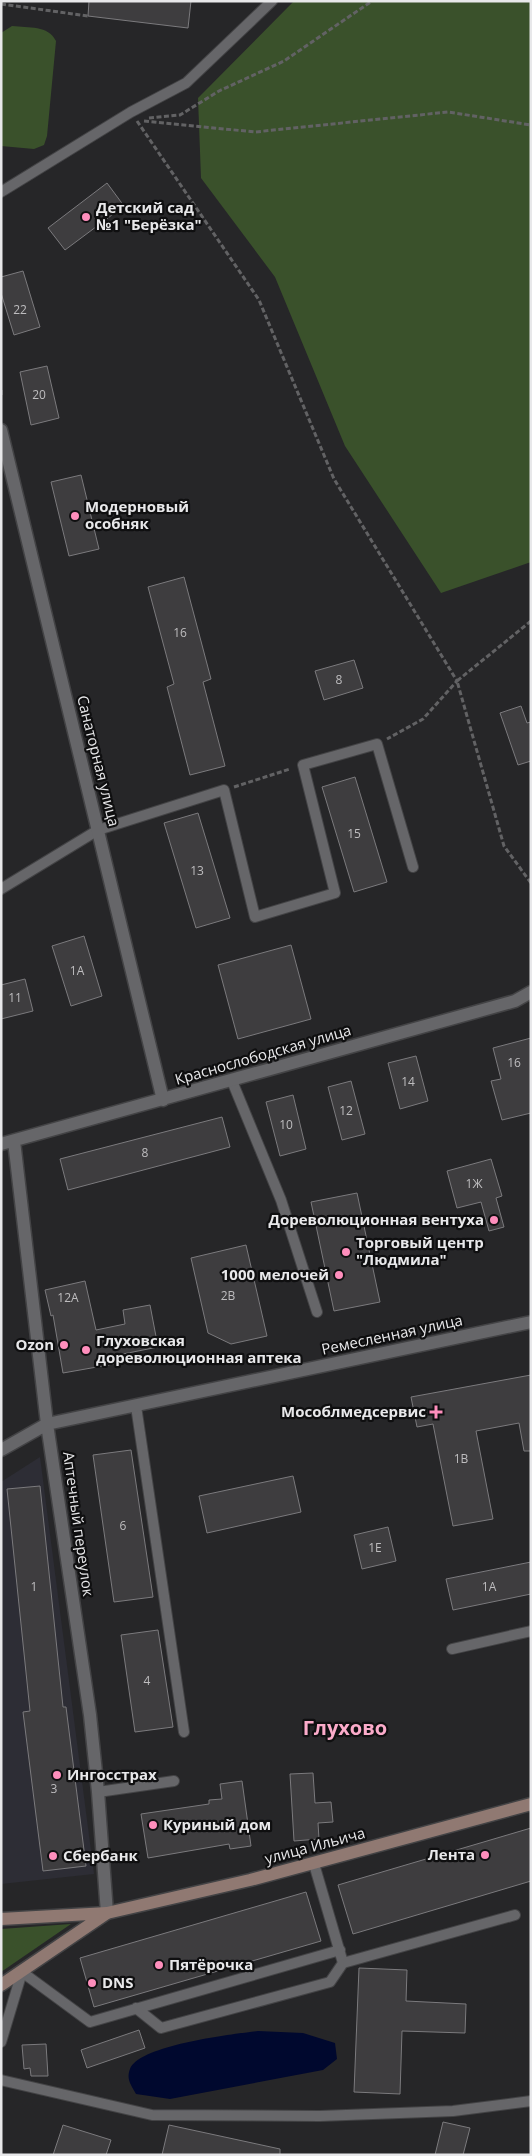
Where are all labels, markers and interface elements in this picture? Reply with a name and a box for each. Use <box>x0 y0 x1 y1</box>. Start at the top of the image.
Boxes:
place label: Детский сад №1 "Берёзка" <box>96 197 202 234</box>
marker: Детский сад №1 "Берёзка" <box>80 211 92 223</box>
house number: 22 <box>13 301 27 318</box>
house number: 20 <box>32 386 46 403</box>
place label: Модерновый особняк <box>85 496 189 533</box>
marker: Модерновый особняк <box>69 510 81 522</box>
house number: 16 <box>173 624 187 641</box>
house number: 8 <box>336 671 343 688</box>
street label: Санаторная улица <box>73 693 125 828</box>
house number: 15 <box>347 825 361 842</box>
house number: 13 <box>190 862 204 879</box>
house number: 1А <box>70 962 85 979</box>
house number: 11 <box>8 989 22 1006</box>
street label: Краснослободская улица <box>172 1019 353 1089</box>
house number: 16 <box>507 1054 521 1071</box>
house number: 14 <box>401 1073 415 1090</box>
house number: 12 <box>339 1102 353 1119</box>
house number: 10 <box>279 1116 293 1133</box>
house number: 8 <box>142 1144 149 1161</box>
house number: 1Ж <box>466 1175 483 1192</box>
place label: Дореволюционная вентуха <box>268 1209 484 1229</box>
marker: Дореволюционная вентуха <box>488 1214 500 1226</box>
place label: Торговый центр "Людмила" <box>356 1232 484 1269</box>
marker: Торговый центр "Людмила" <box>340 1246 352 1258</box>
place label: 1000 мелочей <box>221 1264 329 1284</box>
marker: 1000 мелочей <box>333 1269 345 1281</box>
house number: 2В <box>221 1287 236 1304</box>
house number: 12А <box>57 1289 79 1306</box>
street label: Ремесленная улица <box>319 1309 464 1359</box>
place label: Глуховская дореволюционная аптека <box>96 1330 302 1367</box>
place label: Ozon <box>16 1334 54 1354</box>
marker: Ozon <box>58 1339 70 1351</box>
marker: Глуховская дореволюционная аптека <box>80 1344 92 1356</box>
place label: Мособлмедсервис <box>281 1401 426 1421</box>
marker: Мособлмедсервис <box>430 1406 442 1418</box>
street label: Аптечный переулок <box>59 1450 99 1598</box>
house number: 1В <box>454 1450 469 1467</box>
house number: 6 <box>120 1517 127 1534</box>
house number: 1Е <box>368 1539 382 1556</box>
house number: 1 <box>31 1578 37 1595</box>
house number: 1А <box>482 1578 497 1595</box>
house number: 4 <box>144 1672 151 1689</box>
district label: Глухово <box>303 1714 387 1741</box>
place label: Ингосстрах <box>67 1764 157 1784</box>
marker: Ингосстрах <box>51 1769 63 1781</box>
house number: 3 <box>51 1780 58 1797</box>
place label: Куриный дом <box>163 1814 271 1834</box>
marker: Куриный дом <box>147 1819 159 1831</box>
street label: улица Ильича <box>262 1822 367 1868</box>
place label: Лента <box>428 1844 475 1864</box>
place label: Сбербанк <box>63 1845 139 1865</box>
marker: Лента <box>479 1849 491 1861</box>
marker: Сбербанк <box>47 1850 59 1862</box>
place label: Пятёрочка <box>169 1954 253 1974</box>
marker: Пятёрочка <box>153 1959 165 1971</box>
place label: DNS <box>102 1972 134 1992</box>
marker: DNS <box>86 1977 98 1989</box>

